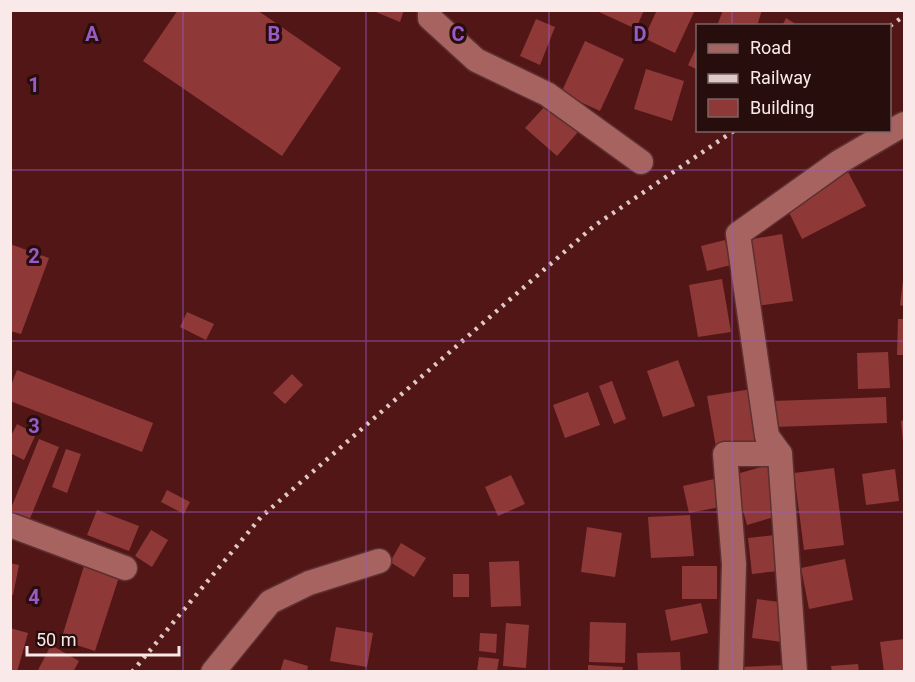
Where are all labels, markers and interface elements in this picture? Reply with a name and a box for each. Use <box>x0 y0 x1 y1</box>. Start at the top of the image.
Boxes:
text: A <box>85 22 99 46</box>
text: B <box>268 22 280 46</box>
text: C <box>451 22 465 46</box>
text: D <box>634 22 647 46</box>
legend <box>696 24 891 132</box>
text: Road <box>750 37 791 58</box>
text: Railway <box>750 67 812 88</box>
text: 1 <box>28 73 40 97</box>
text: Building <box>750 97 814 118</box>
text: 2 <box>28 244 40 268</box>
text: 3 <box>28 414 40 438</box>
text: 4 <box>28 585 40 609</box>
scale bar <box>27 619 178 657</box>
text: 50 m <box>36 629 76 650</box>

